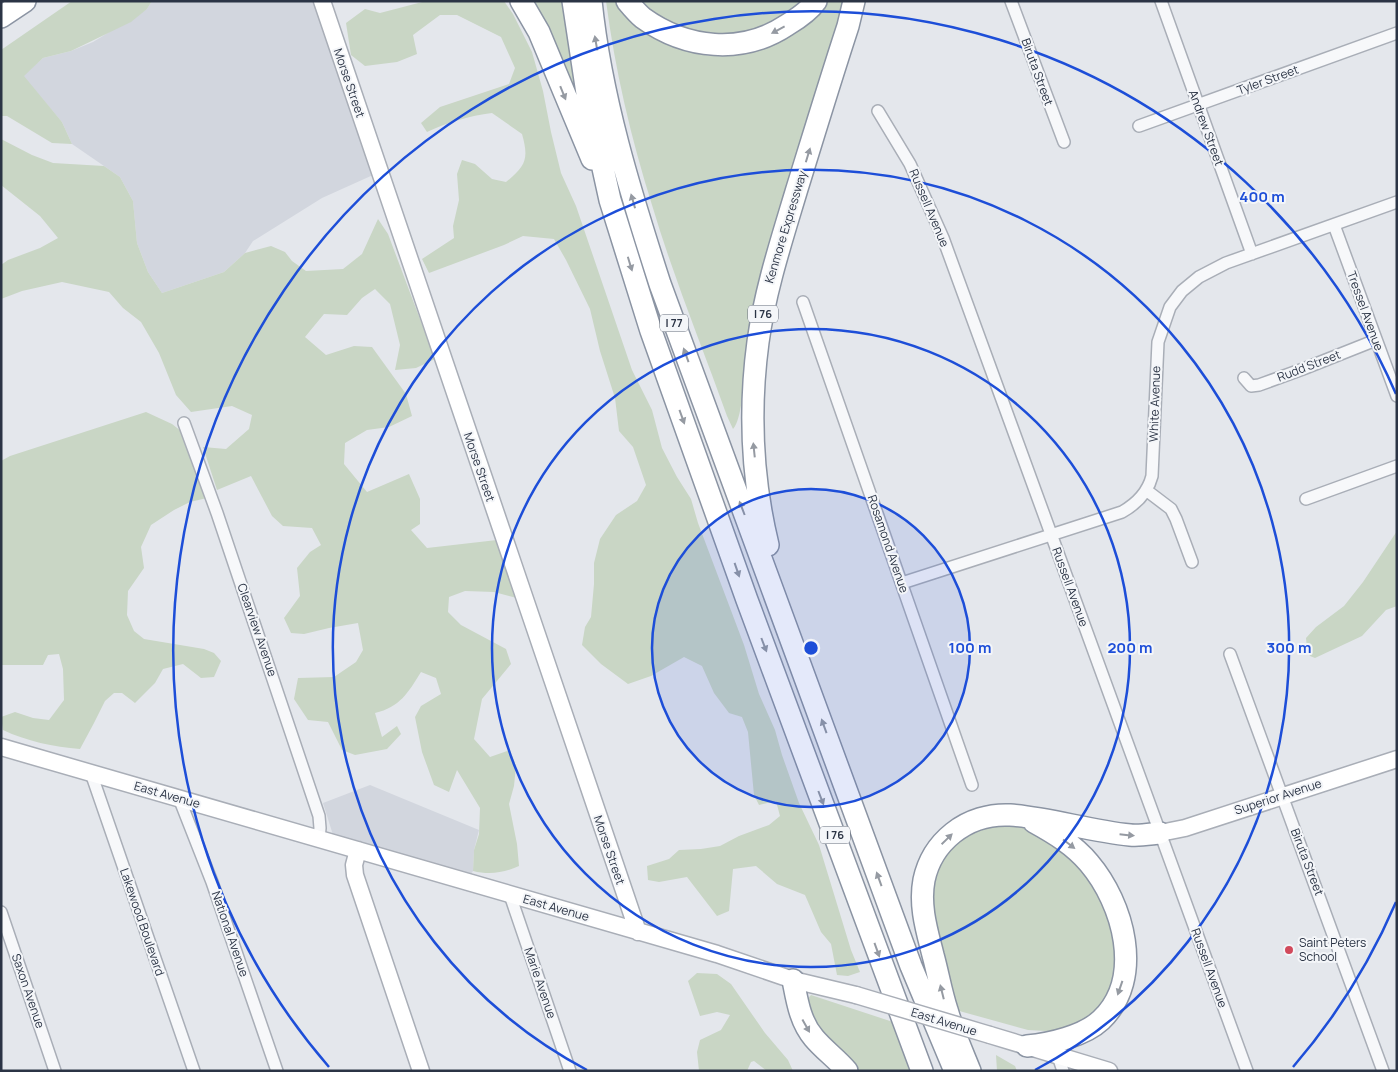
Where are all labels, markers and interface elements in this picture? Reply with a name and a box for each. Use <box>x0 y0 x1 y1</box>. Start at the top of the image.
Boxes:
one-way arrow <box>771 26 784 35</box>
one-way arrow <box>591 35 599 51</box>
street label: Biruta Street <box>1017 36 1058 108</box>
street label: Morse Street <box>330 46 369 120</box>
street label: Tyler Street <box>1235 60 1301 99</box>
one-way arrow <box>560 86 568 100</box>
street label: Andrew Street <box>1185 88 1228 168</box>
one-way arrow <box>804 147 812 162</box>
street label: Russell Avenue <box>905 166 954 250</box>
street label: Kenmore Expressway <box>760 168 811 285</box>
text: 400 m <box>1239 186 1285 207</box>
one-way arrow <box>629 194 637 209</box>
one-way arrow <box>626 256 634 271</box>
street label: Tressel Avenue <box>1343 269 1388 353</box>
road number: I 76 <box>748 306 778 322</box>
road number: I 77 <box>660 314 688 332</box>
street label: Rudd Street <box>1275 346 1343 385</box>
one-way arrow <box>682 348 689 363</box>
street label: White Avenue <box>1145 366 1164 442</box>
one-way arrow <box>678 410 686 425</box>
street label: Morse Street <box>460 430 499 504</box>
one-way arrow <box>750 442 758 458</box>
street label: Rosamond Avenue <box>864 493 913 595</box>
one-way arrow <box>738 500 745 515</box>
street label: Russell Avenue <box>1048 545 1093 629</box>
one-way arrow <box>734 563 741 578</box>
street label: Clearview Avenue <box>234 581 281 679</box>
text: 100 m <box>949 637 991 658</box>
text: 200 m <box>1107 637 1153 658</box>
text: 300 m <box>1267 637 1311 658</box>
one-way arrow <box>761 638 768 653</box>
centre of rings <box>802 639 820 657</box>
one-way arrow <box>820 719 827 734</box>
street label: Superior Avenue <box>1232 774 1324 819</box>
street label: East Avenue <box>132 777 202 812</box>
one-way arrow <box>818 790 825 805</box>
street label: Morse Street <box>590 813 629 887</box>
road number: I 76 <box>820 826 850 844</box>
street label: Biruta Street <box>1287 826 1328 898</box>
one-way arrow <box>1120 831 1136 839</box>
one-way arrow <box>941 833 953 845</box>
one-way arrow <box>1062 839 1076 849</box>
street label: Lakewood Boulevard <box>116 866 169 978</box>
one-way arrow <box>875 872 883 886</box>
street label: National Avenue <box>208 889 253 979</box>
street label: East Avenue <box>521 890 591 925</box>
street label: Russell Avenue <box>1187 926 1232 1010</box>
place label: Saint Peters School <box>1299 934 1366 965</box>
one-way arrow <box>873 943 881 958</box>
marker: Saint Peters School <box>1283 944 1295 956</box>
street label: Marie Avenue <box>520 945 561 1021</box>
street label: Saxon Avenue <box>8 951 49 1030</box>
one-way arrow <box>1116 981 1124 996</box>
one-way arrow <box>938 984 946 999</box>
street label: East Avenue <box>909 1003 979 1040</box>
one-way arrow <box>802 1020 811 1033</box>

